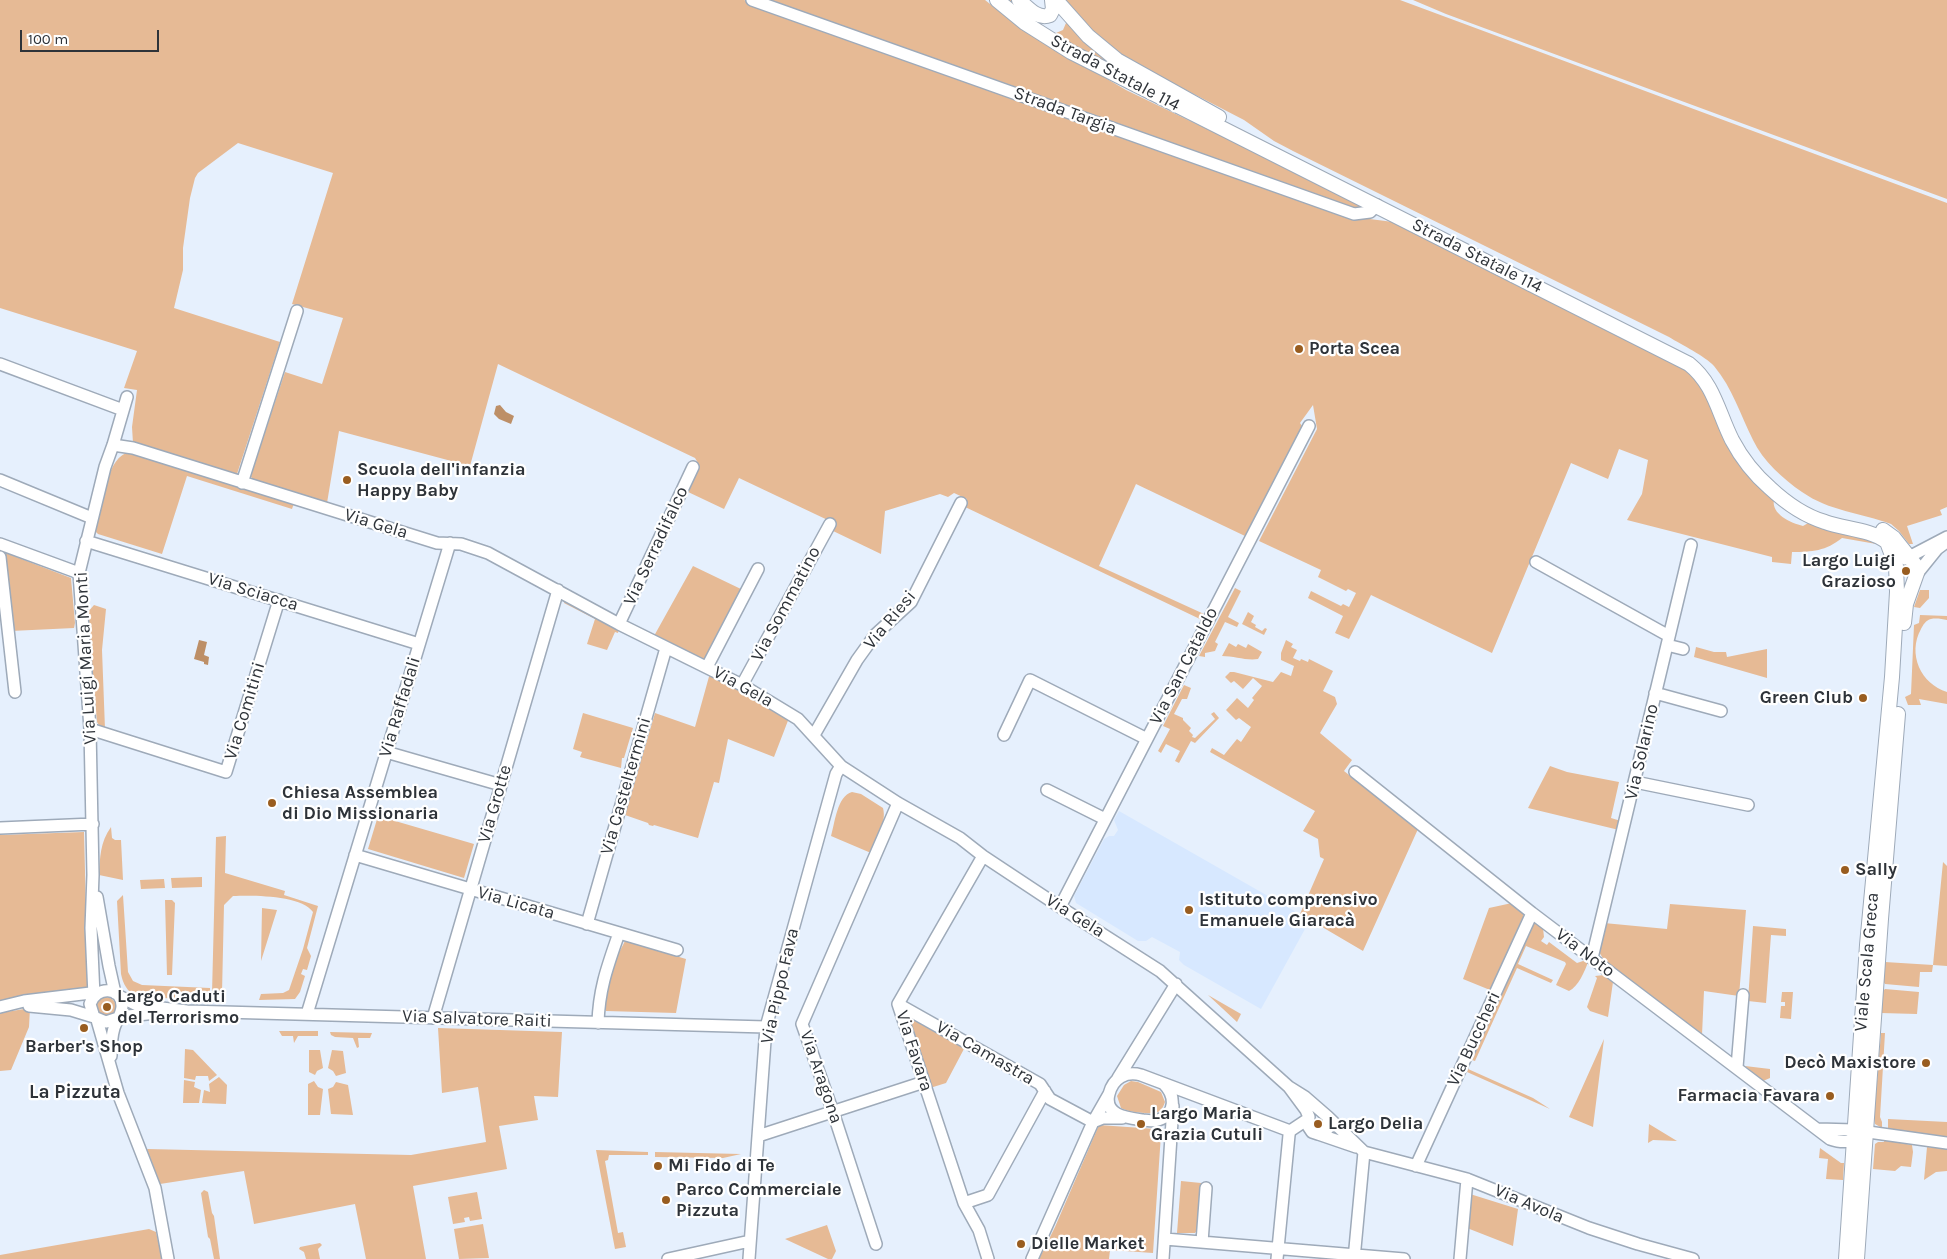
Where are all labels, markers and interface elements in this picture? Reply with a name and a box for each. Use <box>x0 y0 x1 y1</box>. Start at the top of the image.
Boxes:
scale bar <box>22 20 161 52</box>
text: 100 m <box>28 30 68 48</box>
street label: Strada Statale 114 <box>1047 30 1183 116</box>
street label: Strada Targia <box>1011 82 1119 140</box>
street label: Strada Statale 114 <box>1408 214 1546 298</box>
place label: Porta Scea <box>1309 338 1400 360</box>
marker: Porta Scea <box>1293 343 1305 355</box>
place label: Scuola dell'infanzia Happy Baby <box>357 459 526 502</box>
marker: Scuola dell'infanzia Happy Baby <box>341 474 353 486</box>
street label: Via Serradifalco <box>619 483 693 609</box>
street label: Via Gela <box>342 504 410 544</box>
street label: Via Sommatino <box>747 543 825 665</box>
place label: Largo Luigi Grazioso <box>1802 550 1896 592</box>
marker: Largo Luigi Grazioso <box>1900 565 1912 577</box>
street label: Via Sciacca <box>205 568 301 616</box>
street label: Via Luigi Maria Monti <box>71 571 101 745</box>
street label: Via Riesi <box>859 586 921 654</box>
street label: Via San Cataldo <box>1145 604 1223 728</box>
street label: Via Raffadali <box>374 654 426 760</box>
street label: Via Comitini <box>220 659 270 763</box>
street label: Via Gela <box>709 662 777 712</box>
place label: Green Club <box>1760 687 1853 709</box>
marker: Green Club <box>1857 692 1869 704</box>
street label: Via Solarino <box>1620 702 1664 802</box>
street label: Via Casteltermini <box>596 715 656 857</box>
street label: Via Grotte <box>474 762 516 846</box>
place label: Chiesa Assemblea di Dio Missionaria <box>282 782 438 824</box>
marker: Chiesa Assemblea di Dio Missionaria <box>266 797 278 809</box>
place label: Sally <box>1855 859 1897 881</box>
marker: Sally <box>1839 864 1851 876</box>
street label: Via Licata <box>475 882 557 924</box>
street label: Via Gela <box>1042 889 1108 943</box>
place label: Istituto comprensivo Emanuele Giaracà <box>1199 889 1378 932</box>
street label: Viale Scala Greca <box>1850 891 1884 1033</box>
marker: Istituto comprensivo Emanuele Giaracà <box>1183 904 1195 916</box>
street label: Via Noto <box>1551 924 1619 982</box>
street label: Via Pippo Fava <box>756 926 804 1046</box>
place label: Largo Caduti del Terrorismo <box>117 986 239 1028</box>
street label: Via Buccheri <box>1443 988 1505 1090</box>
marker: Largo Caduti del Terrorismo <box>101 1001 113 1013</box>
street label: Via Salvatore Raiti <box>402 1006 552 1032</box>
street label: Via Favara <box>891 1008 937 1094</box>
street label: Via Camastra <box>932 1016 1038 1090</box>
marker: Barber's Shop <box>78 1022 90 1034</box>
street label: Via Aragona <box>795 1028 847 1126</box>
place label: Barber's Shop <box>25 1036 143 1058</box>
place label: Decò Maxistore <box>1784 1052 1916 1074</box>
marker: Decò Maxistore <box>1920 1057 1932 1069</box>
district label: La Pizzuta <box>29 1082 121 1104</box>
place label: Farmacia Favara <box>1677 1085 1820 1107</box>
marker: Farmacia Favara <box>1824 1090 1836 1102</box>
place label: Largo Maria Grazia Cutuli <box>1151 1103 1263 1146</box>
place label: Largo Delia <box>1328 1113 1423 1135</box>
marker: Largo Maria Grazia Cutuli <box>1135 1118 1147 1130</box>
marker: Largo Delia <box>1312 1118 1324 1130</box>
place label: Mi Fido di Te <box>668 1155 775 1177</box>
marker: Mi Fido di Te <box>652 1160 664 1172</box>
place label: Parco Commerciale Pizzuta <box>676 1179 842 1222</box>
street label: Via Avola <box>1491 1180 1567 1228</box>
marker: Parco Commerciale Pizzuta <box>660 1194 672 1206</box>
place label: Dielle Market <box>1031 1233 1144 1255</box>
marker: Dielle Market <box>1015 1238 1027 1250</box>

